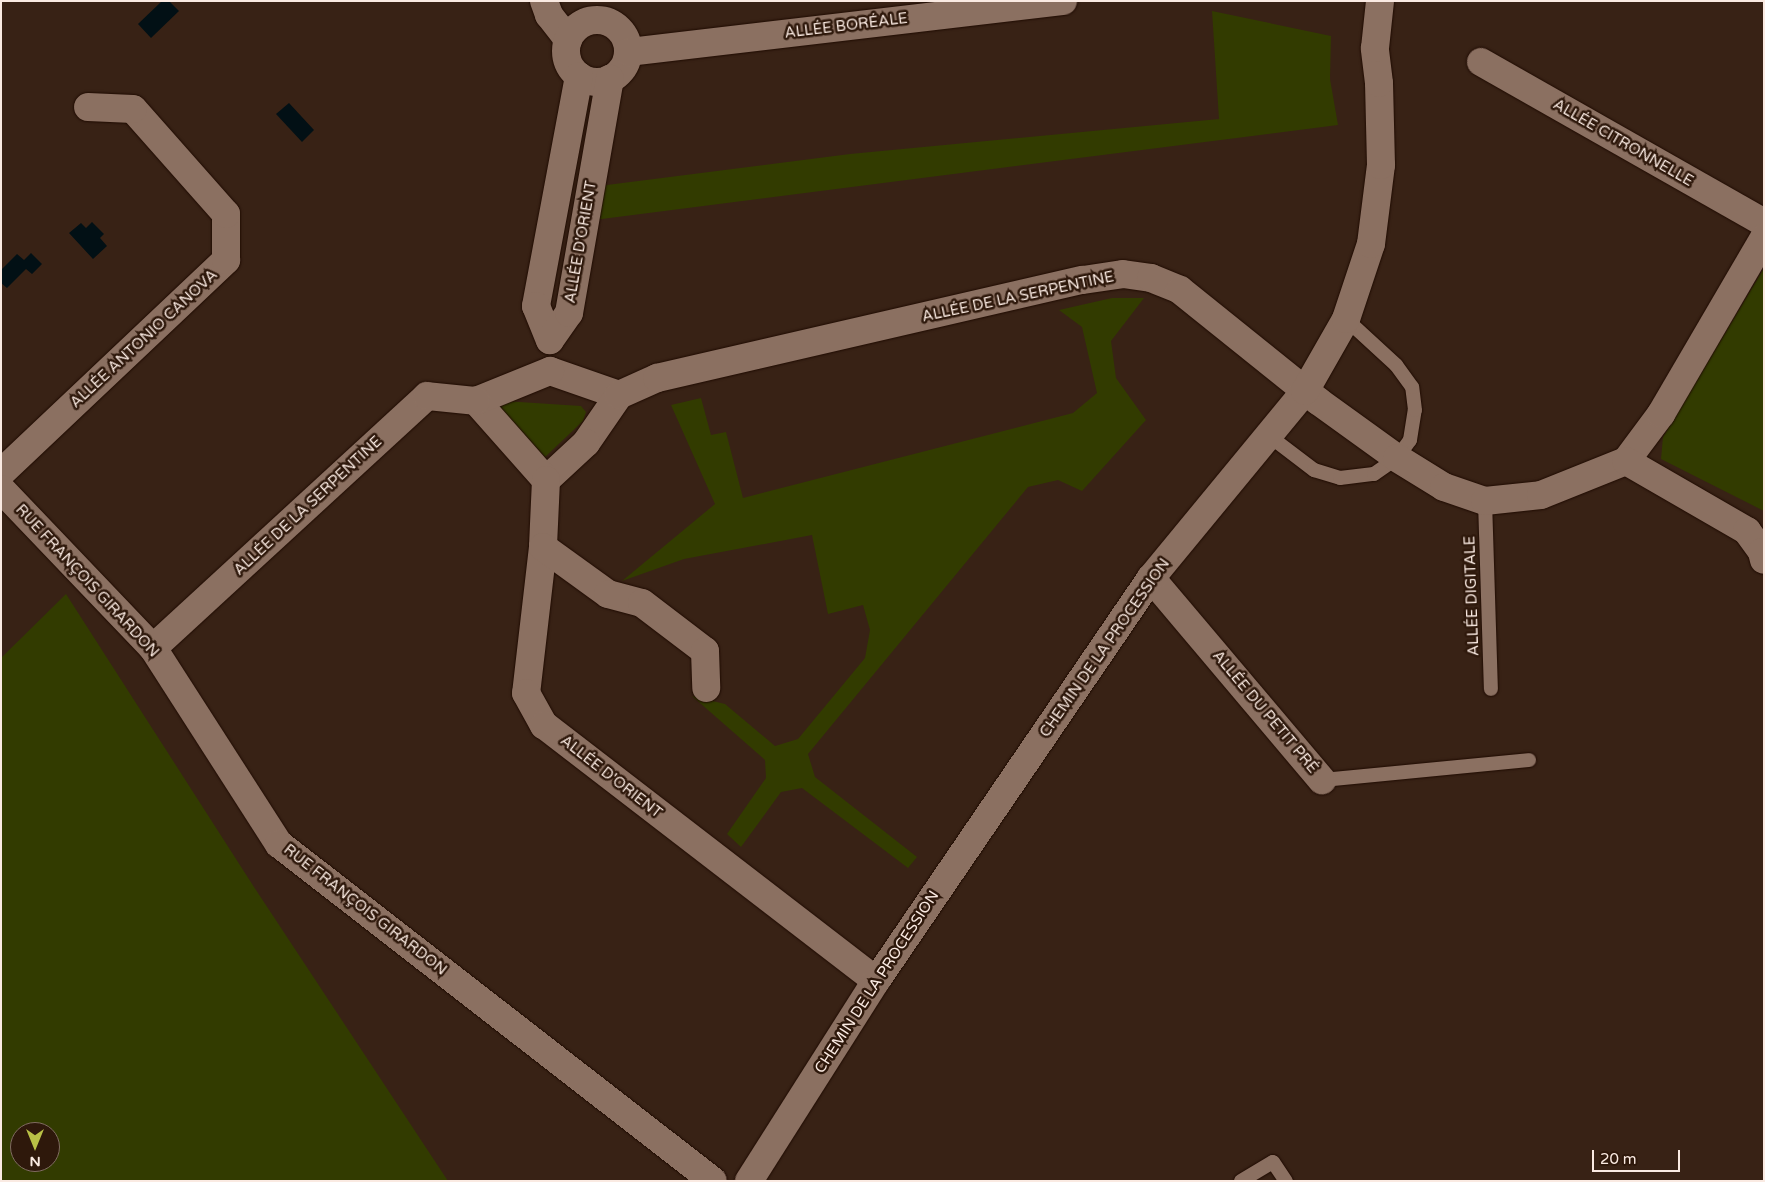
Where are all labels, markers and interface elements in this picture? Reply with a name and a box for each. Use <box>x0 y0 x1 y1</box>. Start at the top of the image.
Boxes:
street label: ALLÉE BORÉALE <box>783 10 909 42</box>
street label: ALLÉE CITRONNELLE <box>1550 96 1696 190</box>
street label: ALLÉE D'ORIENT <box>561 179 601 305</box>
street label: ALLÉE ANTONIO CANOVA <box>67 266 221 412</box>
street label: ALLÉE DE LA SERPENTINE <box>920 268 1116 326</box>
street label: ALLÉE DE LA SERPENTINE <box>230 433 386 579</box>
street label: RUE FRANÇOIS GIRARDON <box>12 501 162 661</box>
street label: ALLÉE DIGITALE <box>1461 536 1483 656</box>
street label: CHEMIN DE LA PROCESSION <box>1036 555 1174 741</box>
street label: ALLÉE DU PETIT PRÉ <box>1208 647 1322 777</box>
street label: ALLÉE D'ORIENT <box>557 732 665 822</box>
street label: RUE FRANÇOIS GIRARDON <box>280 841 450 979</box>
street label: CHEMIN DE LA PROCESSION <box>811 887 943 1077</box>
north arrow <box>10 1122 60 1172</box>
scale bar <box>1595 1140 1682 1172</box>
text: 20 m <box>1600 1150 1637 1168</box>
text: N <box>29 1153 41 1170</box>

